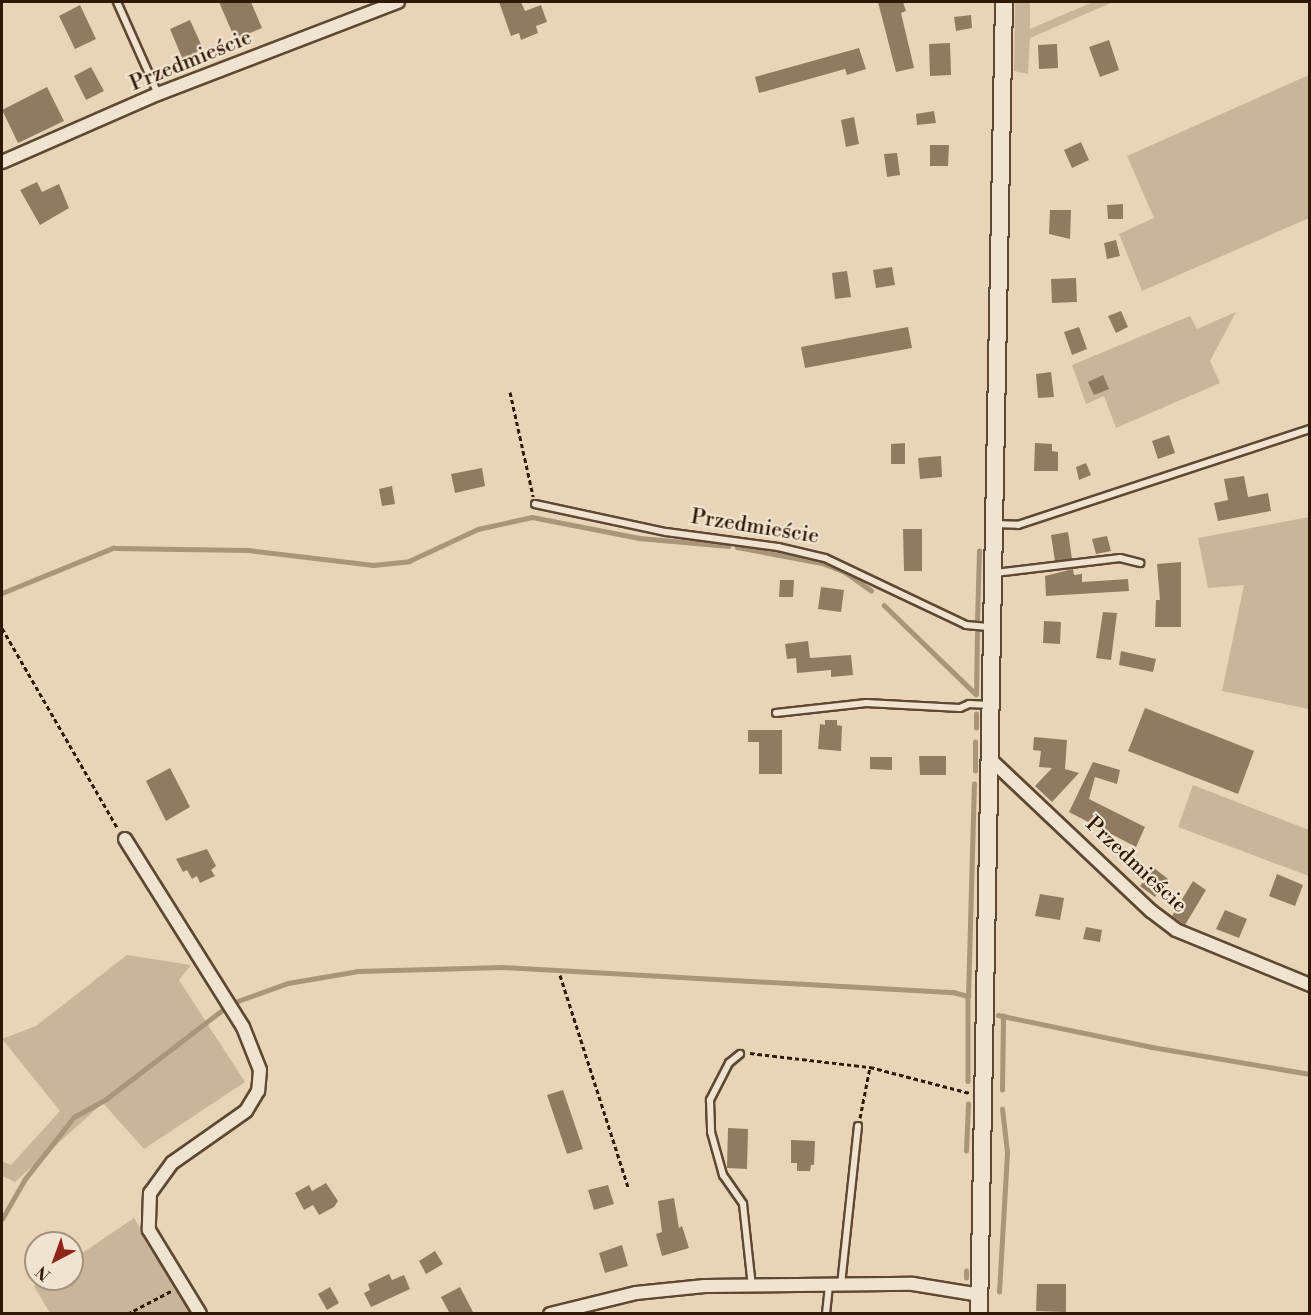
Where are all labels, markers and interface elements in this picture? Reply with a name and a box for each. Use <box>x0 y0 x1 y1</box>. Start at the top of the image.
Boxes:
street label: Przedmieście <box>126 25 256 97</box>
street label: Przedmieście <box>689 504 821 550</box>
street label: Przedmieście <box>1080 812 1192 918</box>
north arrow <box>24 1231 84 1291</box>
text: N <box>32 1261 55 1285</box>

